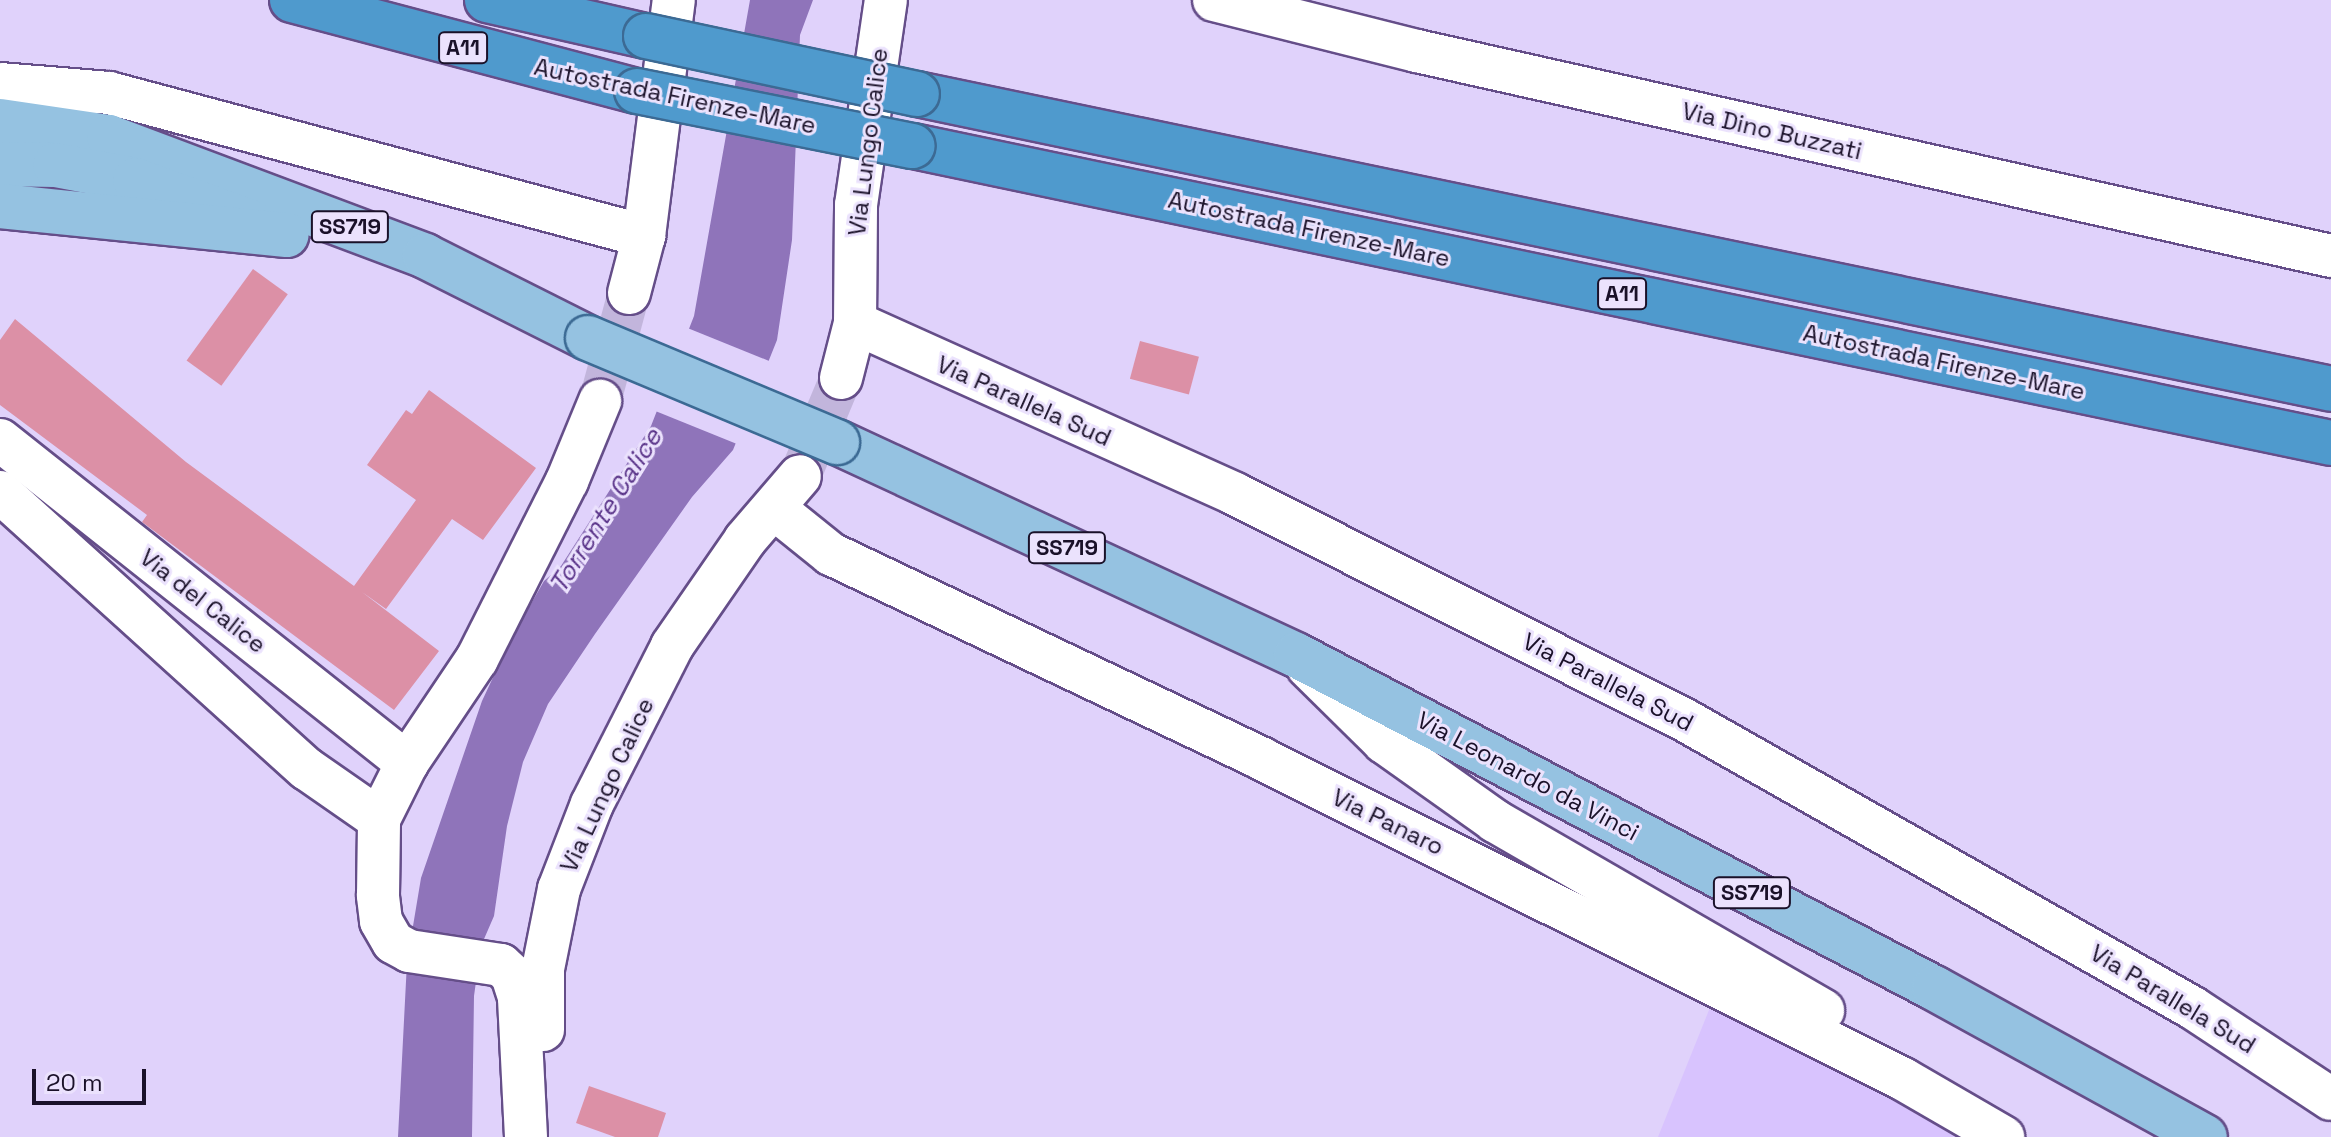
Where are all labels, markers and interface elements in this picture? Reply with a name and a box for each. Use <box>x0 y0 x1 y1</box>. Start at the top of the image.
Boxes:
road number: A11 <box>437 30 489 66</box>
street label: Via Lungo Calice <box>842 46 894 238</box>
street label: Autostrada Firenze-Mare <box>532 52 818 140</box>
street label: Via Dino Buzzati <box>1679 96 1865 166</box>
street label: Autostrada Firenze-Mare <box>1166 185 1452 273</box>
road number: SS719 <box>310 209 390 245</box>
road number: A11 <box>1596 276 1648 312</box>
street label: Autostrada Firenze-Mare <box>1801 318 2087 406</box>
street label: Via Parallela Sud <box>932 350 1116 452</box>
water label: Torrente Calice <box>543 423 669 599</box>
road number: SS719 <box>1027 530 1107 566</box>
street label: Via del Calice <box>134 543 272 659</box>
street label: Via Parallela Sud <box>1518 627 1698 737</box>
street label: Via Lungo Calice <box>554 693 660 877</box>
street label: Via Leonardo da Vinci <box>1412 705 1644 847</box>
street label: Via Panaro <box>1327 783 1449 861</box>
road number: SS719 <box>1712 875 1792 911</box>
street label: Via Parallela Sud <box>2085 938 2261 1060</box>
scale bar <box>36 1053 150 1103</box>
text: 20 m <box>46 1067 103 1098</box>

